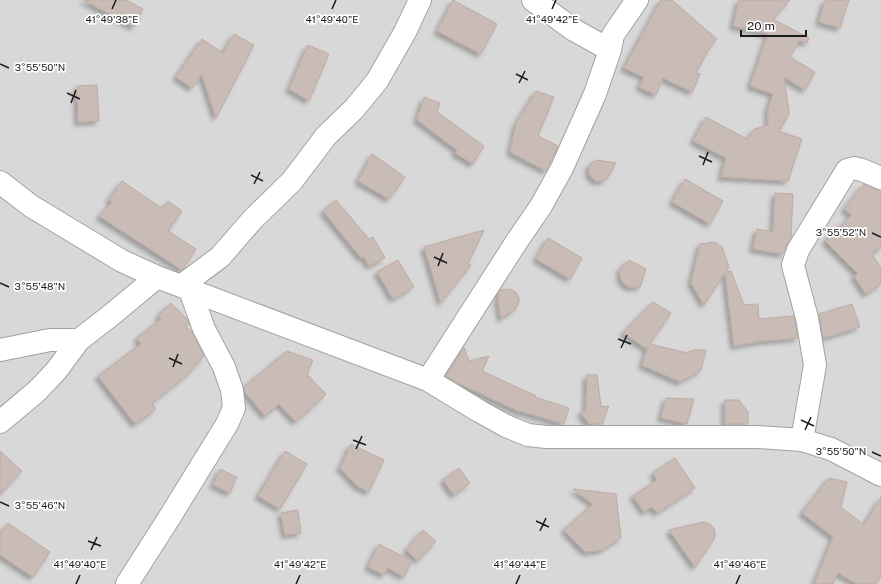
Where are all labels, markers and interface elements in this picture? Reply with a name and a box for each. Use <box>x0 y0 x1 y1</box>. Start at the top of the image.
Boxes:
scale bar <box>741 12 806 38</box>
text: 41°49'38"E <box>85 13 139 25</box>
text: 41°49'40"E <box>306 13 358 25</box>
text: 41°49'42"E <box>526 13 578 25</box>
text: 20 m <box>747 19 775 33</box>
text: 3°55'50"N <box>15 61 65 73</box>
text: 3°55'52"N <box>816 226 866 238</box>
text: 3°55'48"N <box>15 280 65 292</box>
text: 3°55'50"N <box>816 445 866 457</box>
text: 3°55'46"N <box>15 499 65 511</box>
text: 41°49'40"E <box>54 558 106 570</box>
text: 41°49'42"E <box>274 558 326 570</box>
text: 41°49'44"E <box>493 558 547 570</box>
text: 41°49'46"E <box>714 558 766 570</box>

